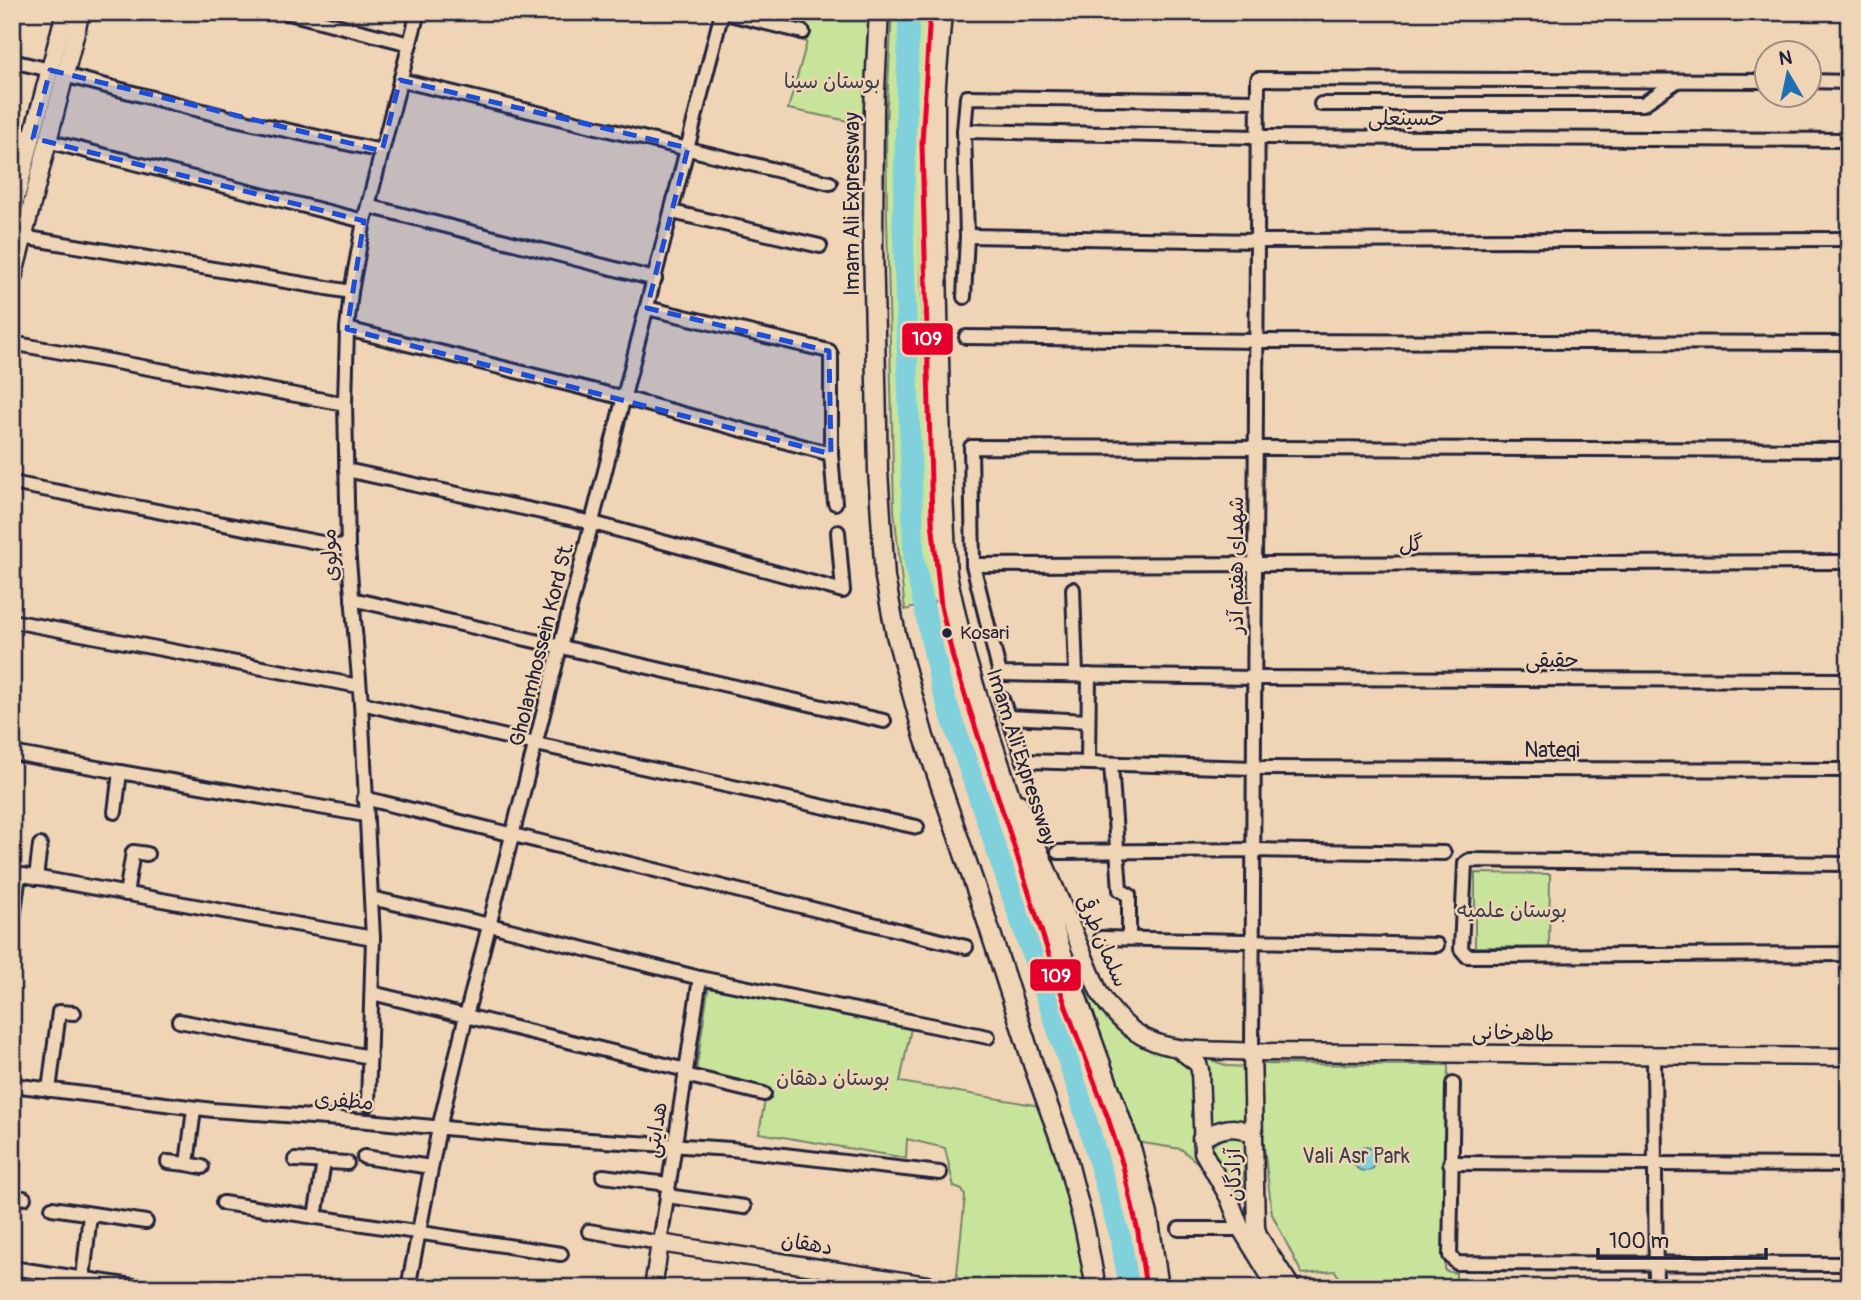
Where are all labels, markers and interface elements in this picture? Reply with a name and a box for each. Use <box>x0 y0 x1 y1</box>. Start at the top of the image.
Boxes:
north arrow <box>1752 38 1822 108</box>
text: N <box>1777 45 1794 71</box>
park label: بوستان سینا <box>784 68 880 95</box>
street label: حسینعلی <box>1368 105 1444 132</box>
street label: Imam Ali Expressway <box>839 112 866 296</box>
line badge: 109 <box>901 322 954 356</box>
text: 109 <box>912 327 942 351</box>
street label: شهدای هفتم آذر <box>1223 496 1252 636</box>
street label: مولوی <box>315 528 345 582</box>
street label: گل <box>1399 531 1423 558</box>
street label: Gholamhossein Kord St. <box>504 539 580 749</box>
place label: Kosari <box>960 621 1009 645</box>
marker: Kosari <box>940 626 954 640</box>
street label: حقیقی <box>1525 647 1579 674</box>
street label: Imam Ali Expressway <box>980 665 1062 849</box>
street label: Nateqi <box>1524 737 1580 764</box>
street label: سلمان طرقی <box>1070 891 1134 991</box>
park label: بوستان علمیه <box>1457 897 1567 924</box>
line badge: 109 <box>1029 958 1082 992</box>
text: 109 <box>1041 964 1071 988</box>
street label: طاهرخانی <box>1472 1019 1554 1047</box>
park label: بوستان دهقان <box>776 1065 890 1092</box>
street label: مظفری <box>313 1085 375 1117</box>
street label: هدایتی <box>638 1100 674 1160</box>
park label: Vali Asr Park <box>1302 1143 1410 1170</box>
street label: آزادگان <box>1220 1147 1248 1202</box>
scale bar <box>1598 1216 1766 1260</box>
street label: دهقان <box>779 1227 835 1261</box>
text: 100 m <box>1609 1228 1669 1255</box>

